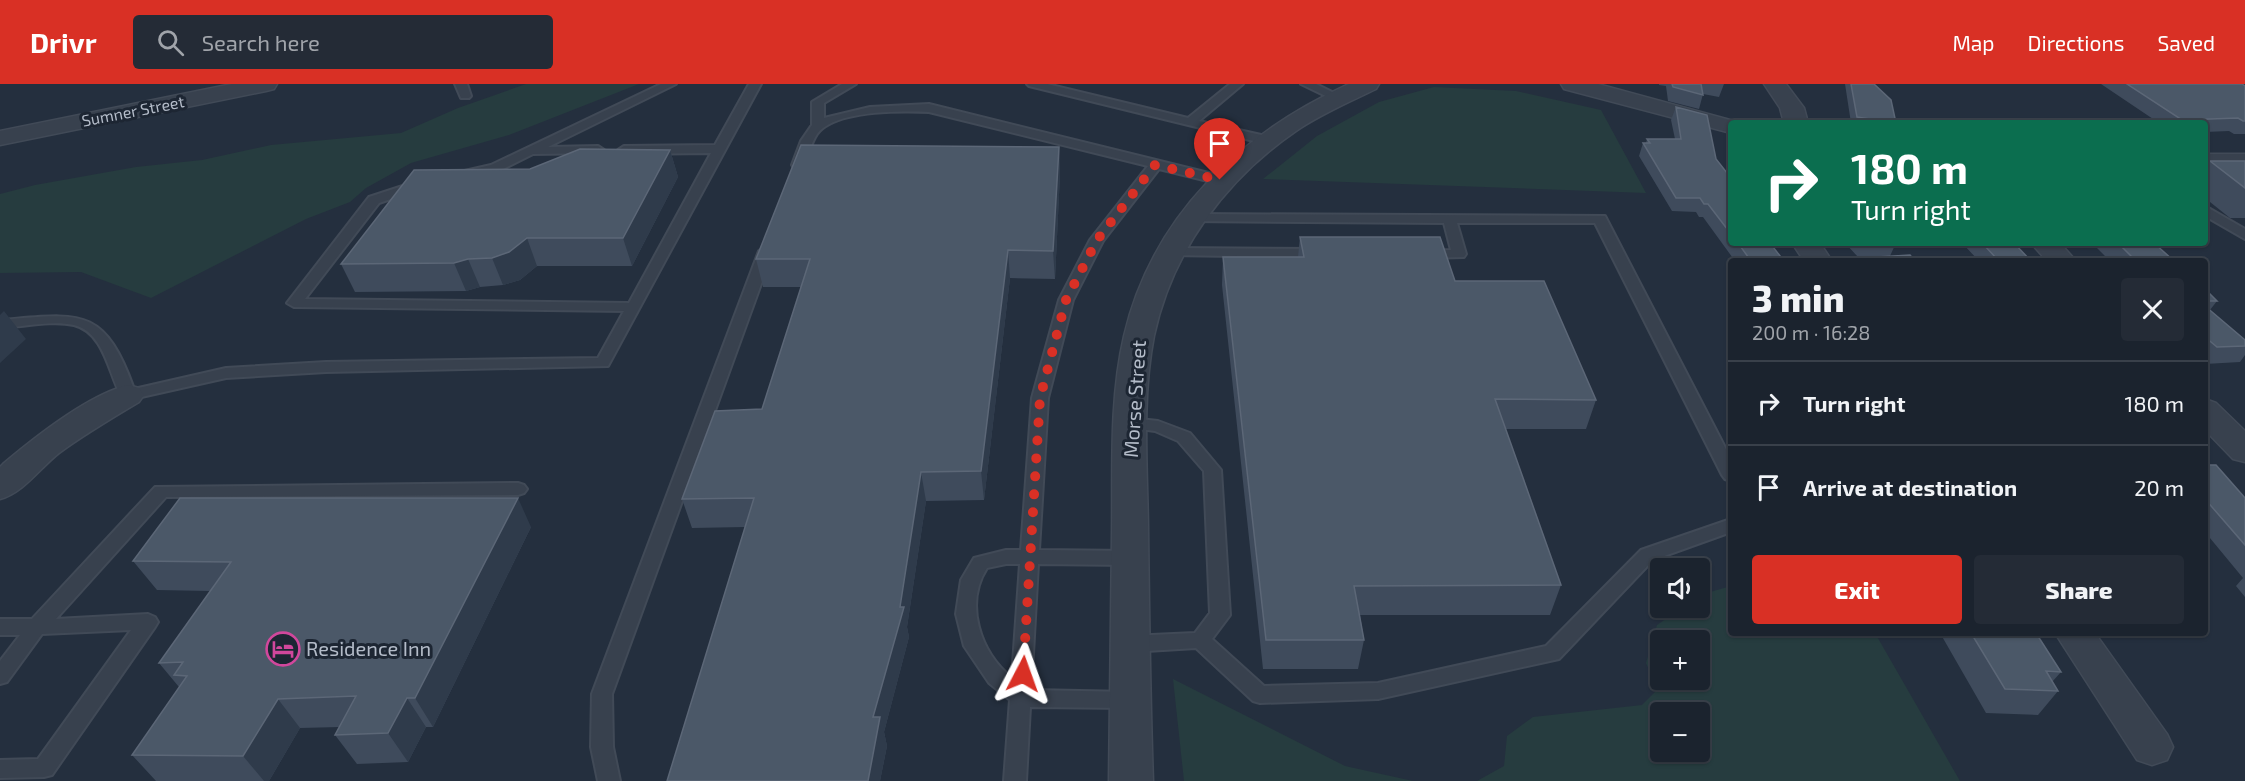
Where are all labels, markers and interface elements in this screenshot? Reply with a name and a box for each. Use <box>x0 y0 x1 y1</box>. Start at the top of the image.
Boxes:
search box <box>133 15 553 69</box>
text: Drivr <box>30 25 97 59</box>
icon: search <box>154 26 187 59</box>
text: Search here <box>202 29 320 55</box>
text: Map <box>1952 30 1995 55</box>
text: Directions <box>2028 30 2124 55</box>
text: Saved <box>2157 30 2215 55</box>
street label: Sumner Street <box>80 91 186 130</box>
pin <box>1194 118 1245 180</box>
icon: arrive <box>1203 127 1236 160</box>
text: 180 m <box>1851 142 1968 192</box>
icon: right <box>1752 144 1830 222</box>
text: Turn right <box>1851 193 1971 225</box>
text: 3 min <box>1752 276 1845 319</box>
button: close <box>2121 278 2184 341</box>
text: 200 m · 16:28 <box>1752 320 1870 344</box>
street label: Morse Street <box>1118 339 1150 459</box>
icon: right <box>1752 387 1785 420</box>
text: Turn right <box>1803 390 1905 416</box>
text: 180 m <box>2124 390 2184 416</box>
icon: arrive <box>1752 471 1785 504</box>
text: Arrive at destination <box>1803 474 2017 500</box>
text: 20 m <box>2134 474 2184 500</box>
button: Exit <box>1752 555 1962 624</box>
button: Share <box>1974 555 2184 624</box>
map controls <box>1650 558 1710 762</box>
button: sound <box>1650 558 1710 618</box>
button: + <box>1650 630 1710 690</box>
hotel icon: Residence Inn <box>265 631 301 667</box>
place label: Residence Inn <box>306 636 431 660</box>
position arrow <box>991 642 1055 706</box>
button: − <box>1650 702 1710 762</box>

